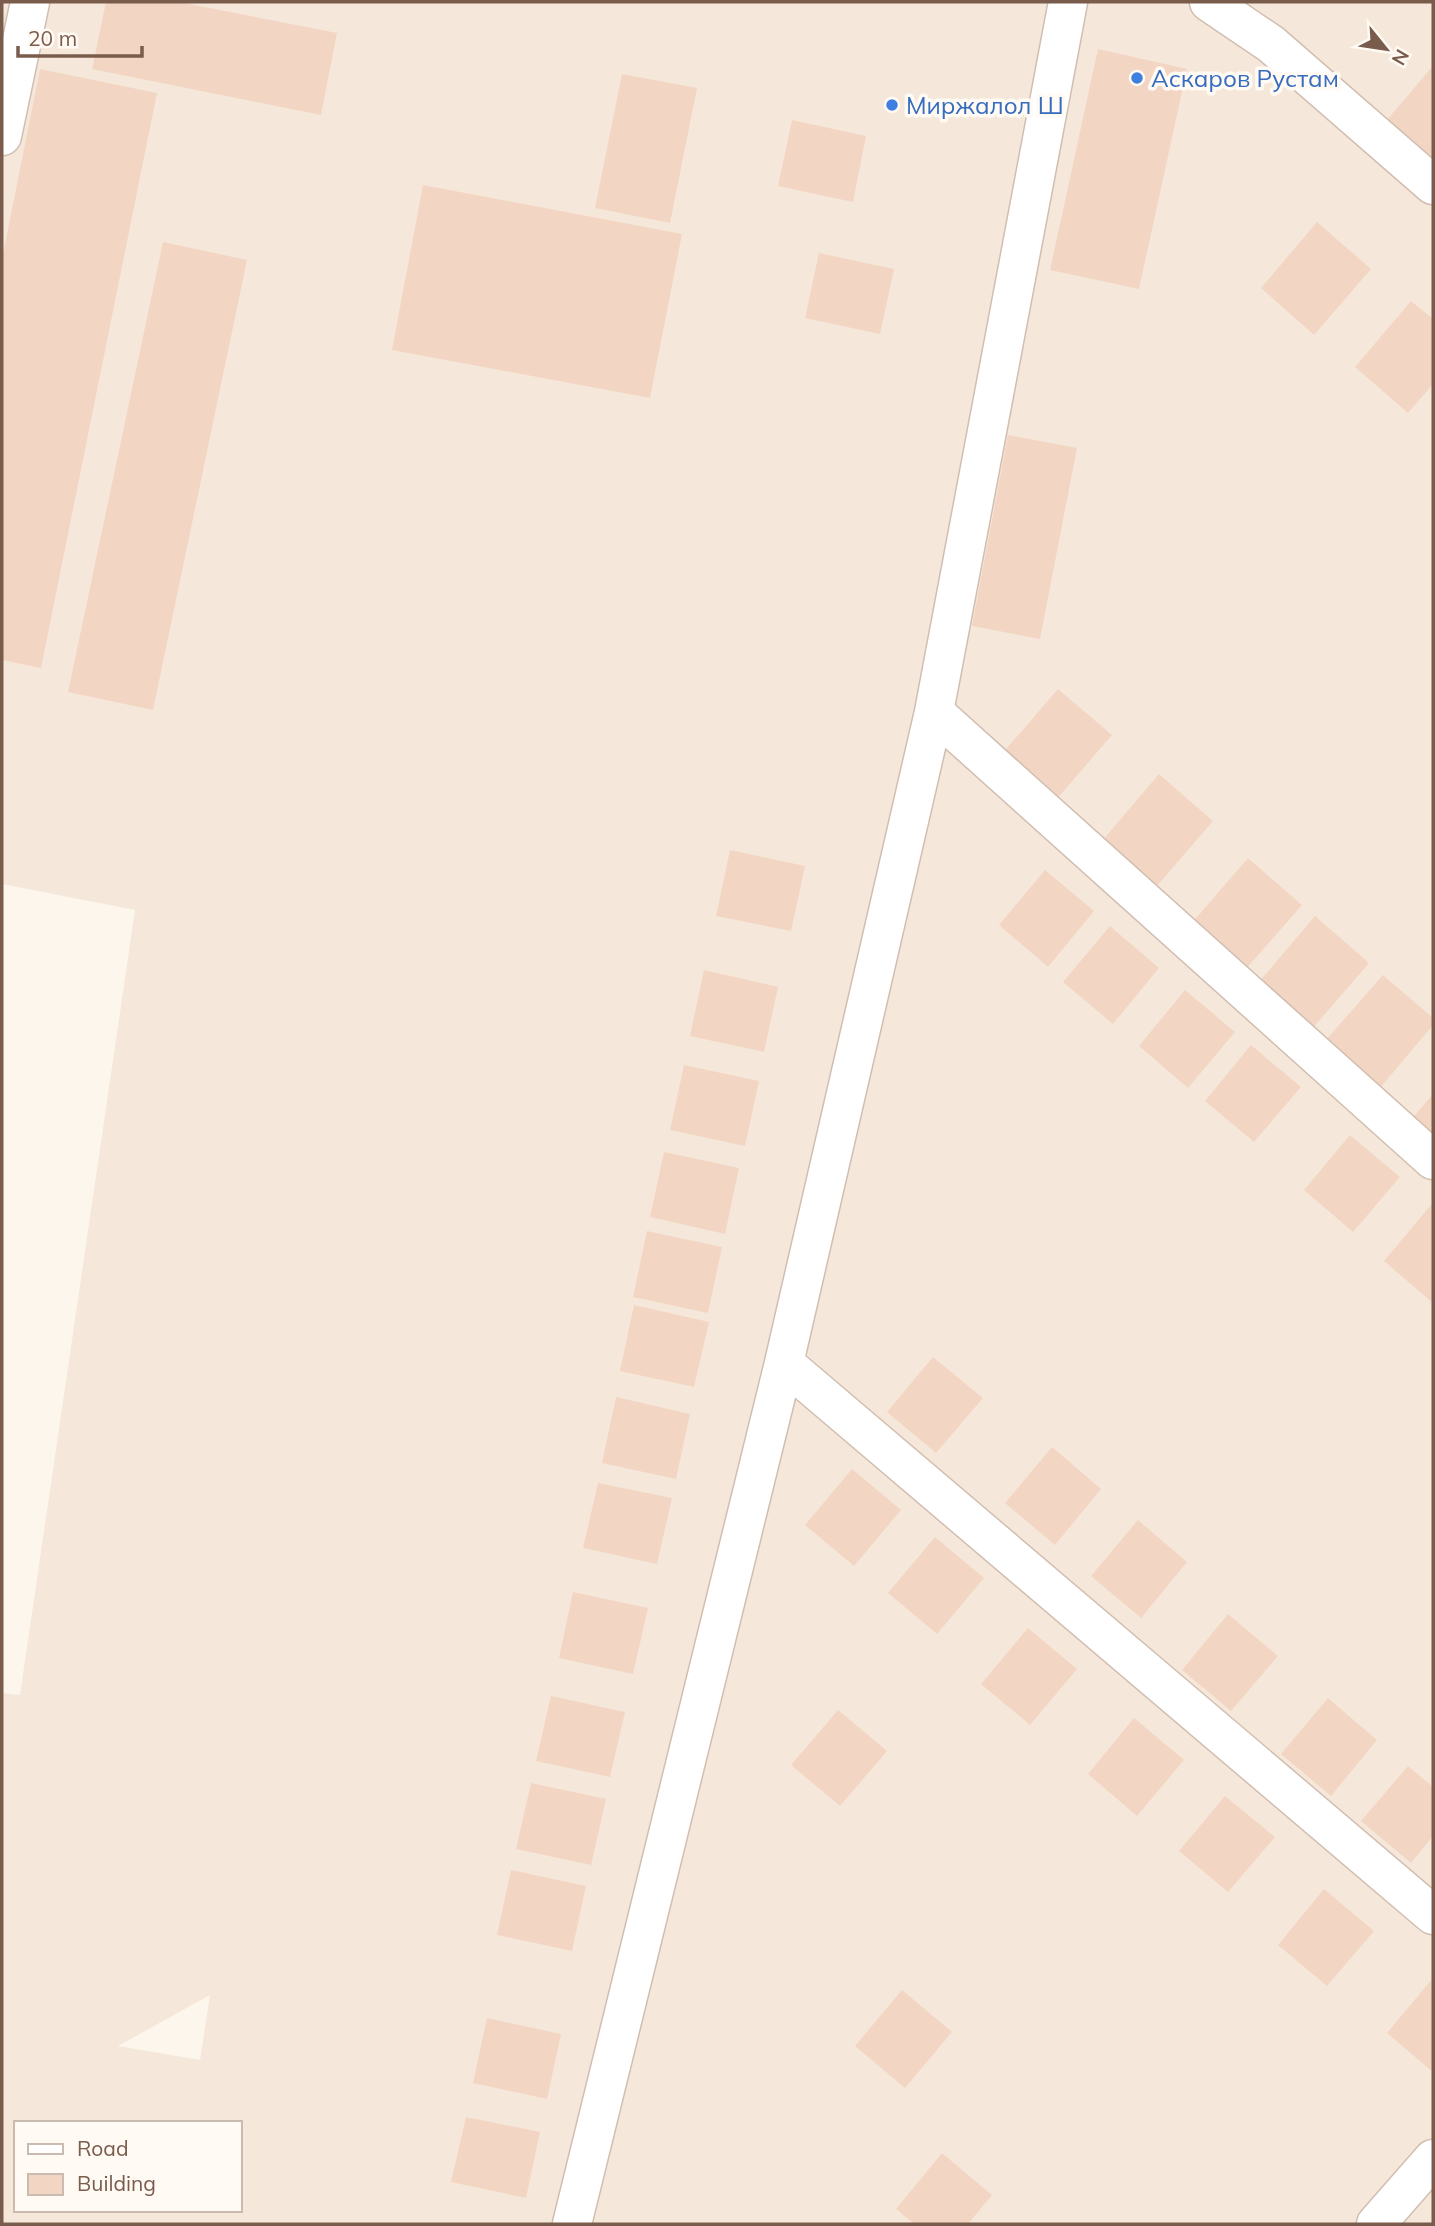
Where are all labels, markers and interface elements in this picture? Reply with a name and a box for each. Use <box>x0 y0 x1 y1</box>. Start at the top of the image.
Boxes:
scale bar <box>18 14 142 58</box>
north arrow <box>1351 14 1421 84</box>
text: 20 m <box>28 25 77 51</box>
text: N <box>1387 45 1415 70</box>
place label: Аскаров Рустам <box>1151 63 1339 93</box>
marker: Аскаров Рустам <box>1129 70 1145 86</box>
place label: Миржалол Ш <box>906 90 1064 120</box>
marker: Миржалол Ш <box>884 97 900 113</box>
legend <box>14 2121 242 2212</box>
text: Road <box>77 2135 128 2161</box>
text: Building <box>77 2170 156 2196</box>

